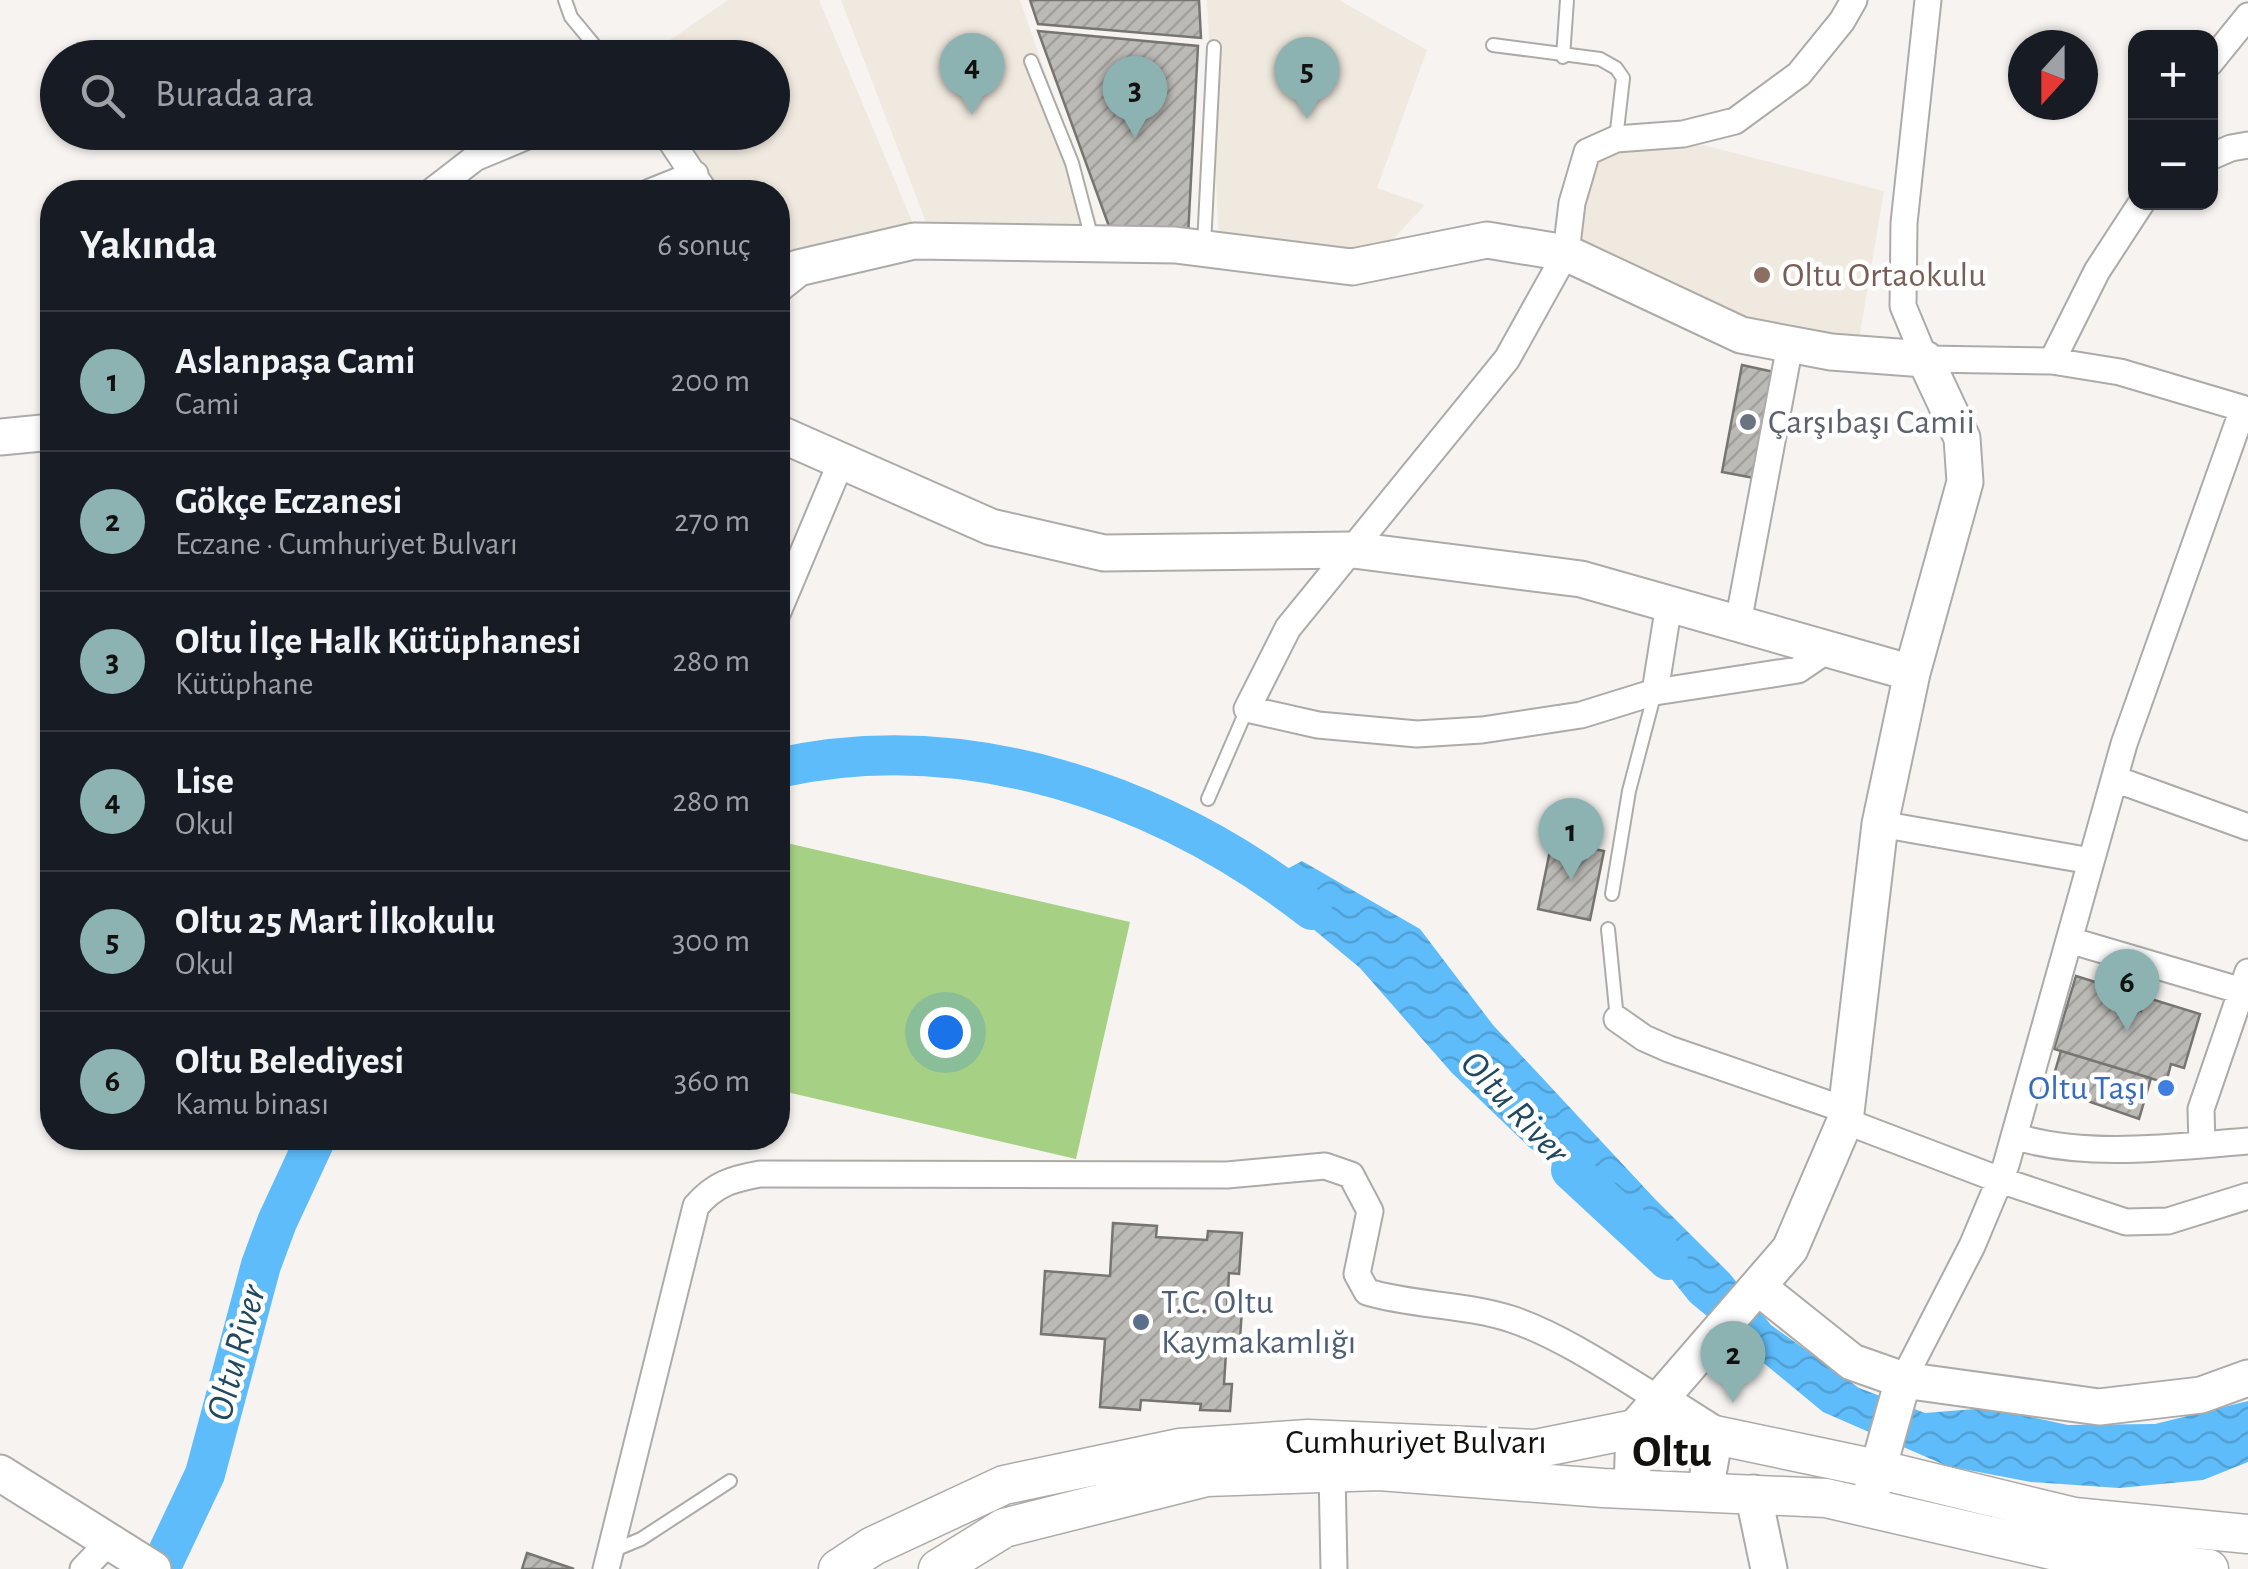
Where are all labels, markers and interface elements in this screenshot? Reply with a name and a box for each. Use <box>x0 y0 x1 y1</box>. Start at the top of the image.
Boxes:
north arrow <box>2008 30 2098 120</box>
map controls <box>2128 30 2218 210</box>
button: + <box>2128 30 2218 120</box>
pin: 4 <box>940 32 1004 115</box>
pin: 5 <box>1274 36 1340 119</box>
search box <box>40 40 790 150</box>
pin: 3 <box>1102 56 1168 138</box>
icon: search <box>75 68 130 123</box>
text: Burada ara <box>155 76 314 114</box>
button: − <box>2128 120 2218 210</box>
text: Yakında <box>80 224 217 266</box>
text: 6 sonuç <box>657 229 750 261</box>
place label: Oltu Ortaokulu <box>1782 258 1986 293</box>
marker: Oltu Ortaokulu <box>1751 264 1773 286</box>
text: Aslanpaşa Cami <box>175 343 415 381</box>
text: 1 <box>107 365 118 397</box>
text: 200 m <box>671 365 750 397</box>
text: Cami <box>175 388 239 420</box>
place label: Çarşıbaşı Camii <box>1768 405 1975 440</box>
marker: Çarşıbaşı Camii <box>1737 411 1759 433</box>
text: Gökçe Eczanesi <box>175 483 402 521</box>
text: 2 <box>105 505 120 537</box>
text: 270 m <box>674 505 750 537</box>
text: Eczane · Cumhuriyet Bulvarı <box>175 528 518 560</box>
text: Oltu İlçe Halk Kütüphanesi <box>175 623 581 661</box>
text: 3 <box>106 645 119 677</box>
text: 280 m <box>672 645 750 677</box>
text: Kütüphane <box>175 668 314 700</box>
text: Lise <box>175 763 234 801</box>
text: 4 <box>104 785 121 817</box>
text: 280 m <box>672 785 750 817</box>
pin: 1 <box>1538 798 1604 880</box>
text: Okul <box>175 808 234 840</box>
text: Oltu 25 Mart İlkokulu <box>175 903 495 941</box>
text: 5 <box>106 925 119 957</box>
text: 300 m <box>672 925 750 957</box>
text: Okul <box>175 948 234 980</box>
pin: 6 <box>2094 948 2160 1031</box>
your location <box>920 1007 971 1058</box>
text: Oltu Belediyesi <box>175 1043 404 1081</box>
water label: Oltu River <box>1453 1044 1576 1173</box>
text: 6 <box>105 1065 120 1097</box>
text: 360 m <box>674 1065 750 1097</box>
place label: Oltu Taşı <box>2028 1071 2146 1106</box>
marker: Oltu Taşı <box>2155 1077 2177 1099</box>
text: Kamu binası <box>175 1088 329 1120</box>
water label: Oltu River <box>201 1280 274 1425</box>
place label: T.C. Oltu Kaymakamlığı <box>1161 1285 1356 1360</box>
marker: T.C. Oltu Kaymakamlığı <box>1130 1311 1152 1333</box>
pin: 2 <box>1700 1320 1766 1403</box>
street label: Cumhuriyet Bulvarı <box>1285 1425 1547 1460</box>
district label: Oltu <box>1632 1430 1712 1475</box>

